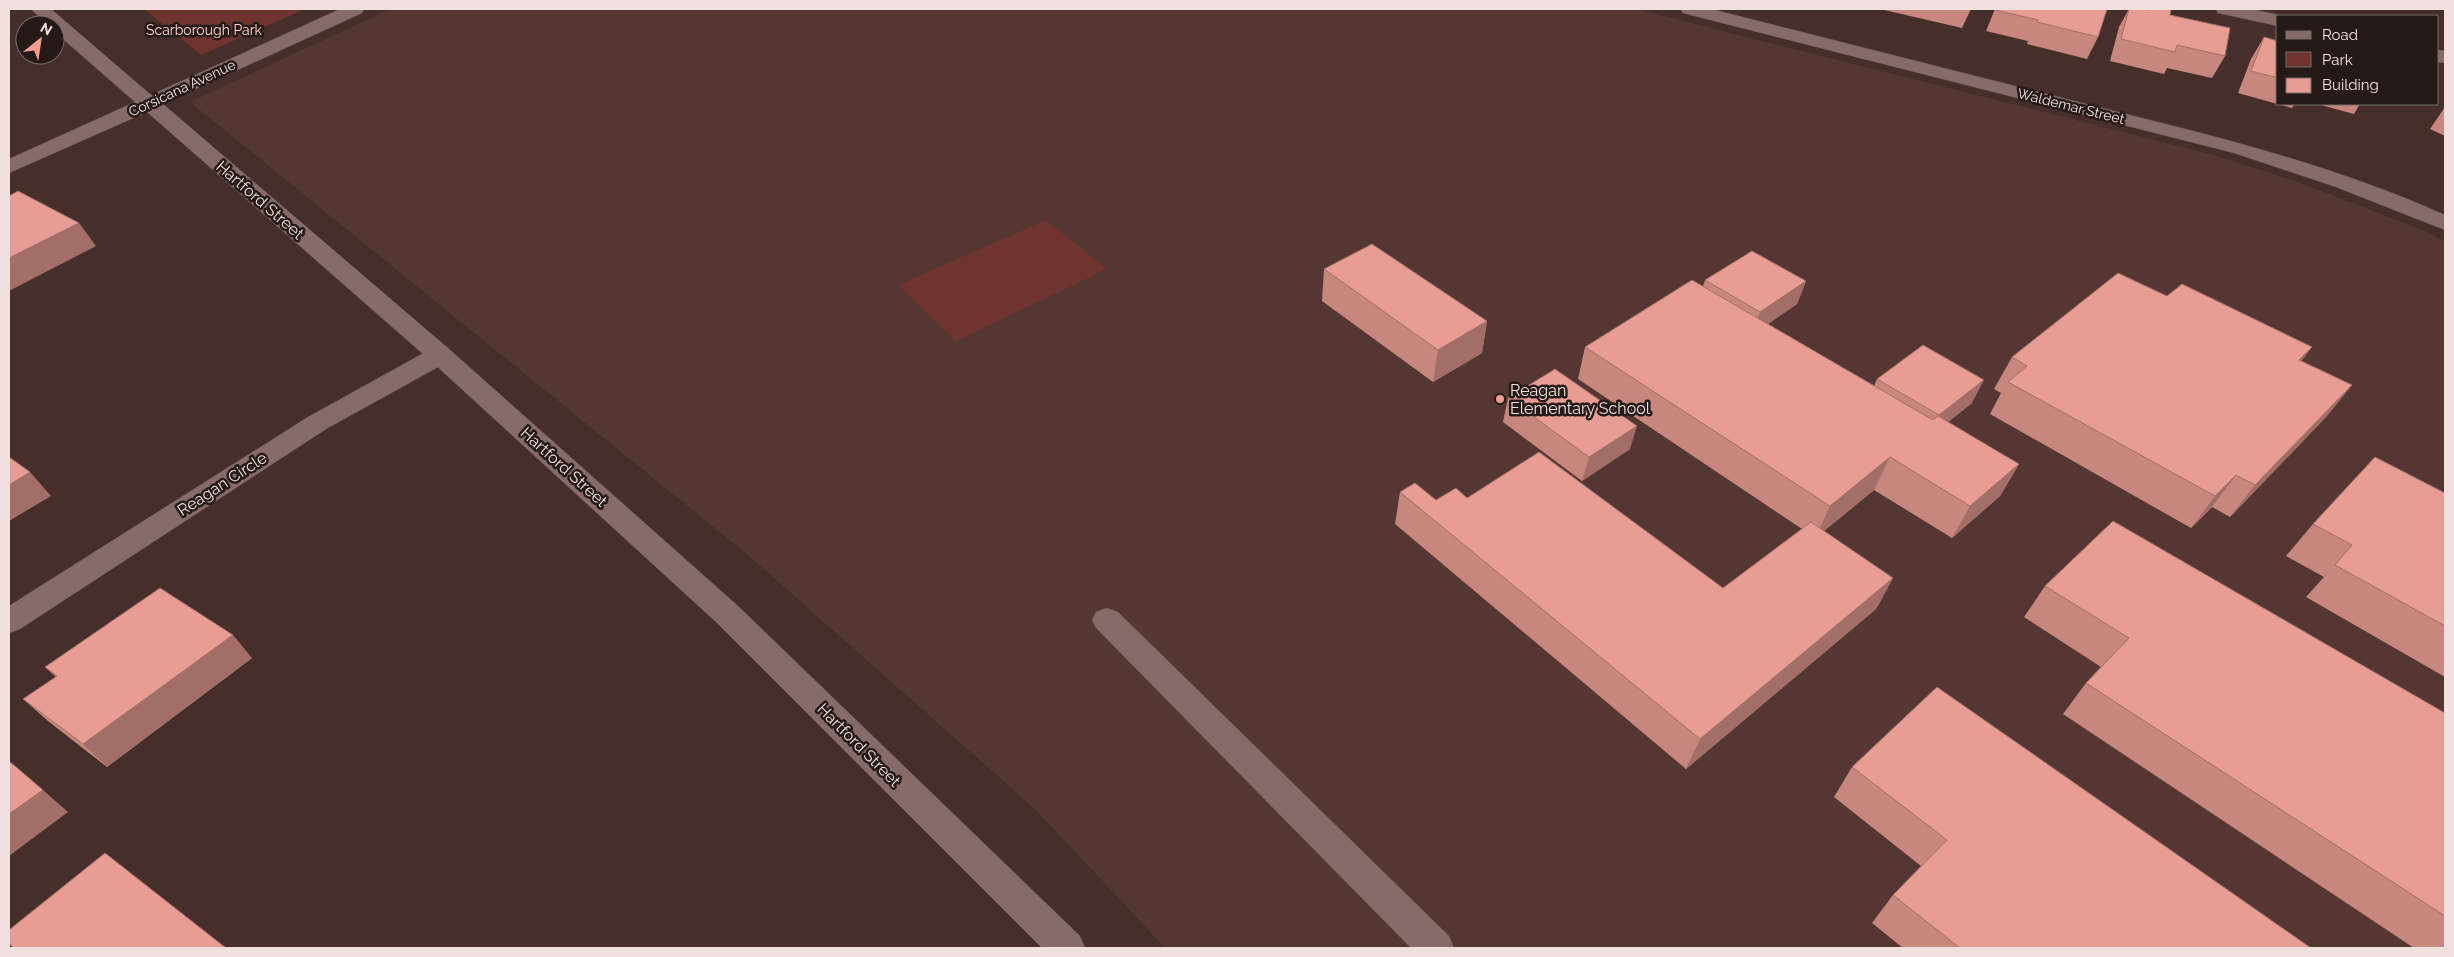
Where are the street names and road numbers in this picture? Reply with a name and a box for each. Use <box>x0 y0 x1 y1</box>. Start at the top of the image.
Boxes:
street label: Corsicana Avenue <box>126 56 238 120</box>
street label: Waldemar Street <box>2016 85 2126 127</box>
street label: Hartford Street <box>212 157 308 244</box>
street label: Hartford Street <box>517 423 612 511</box>
street label: Reagan Circle <box>174 448 270 520</box>
street label: Hartford Street <box>813 699 905 791</box>

